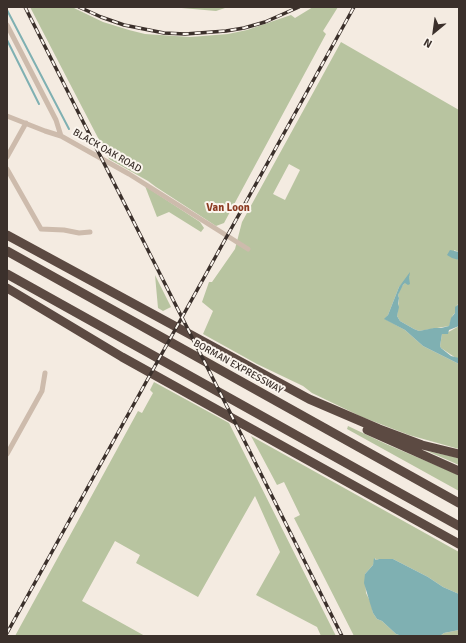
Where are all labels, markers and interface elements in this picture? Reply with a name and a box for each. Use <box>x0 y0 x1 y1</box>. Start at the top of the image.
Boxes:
north arrow <box>414 12 454 52</box>
text: N <box>421 35 434 50</box>
street label: BLACK OAK ROAD <box>71 127 143 175</box>
district label: Van Loon <box>206 201 250 215</box>
street label: BORMAN EXPRESSWAY <box>191 337 285 397</box>

